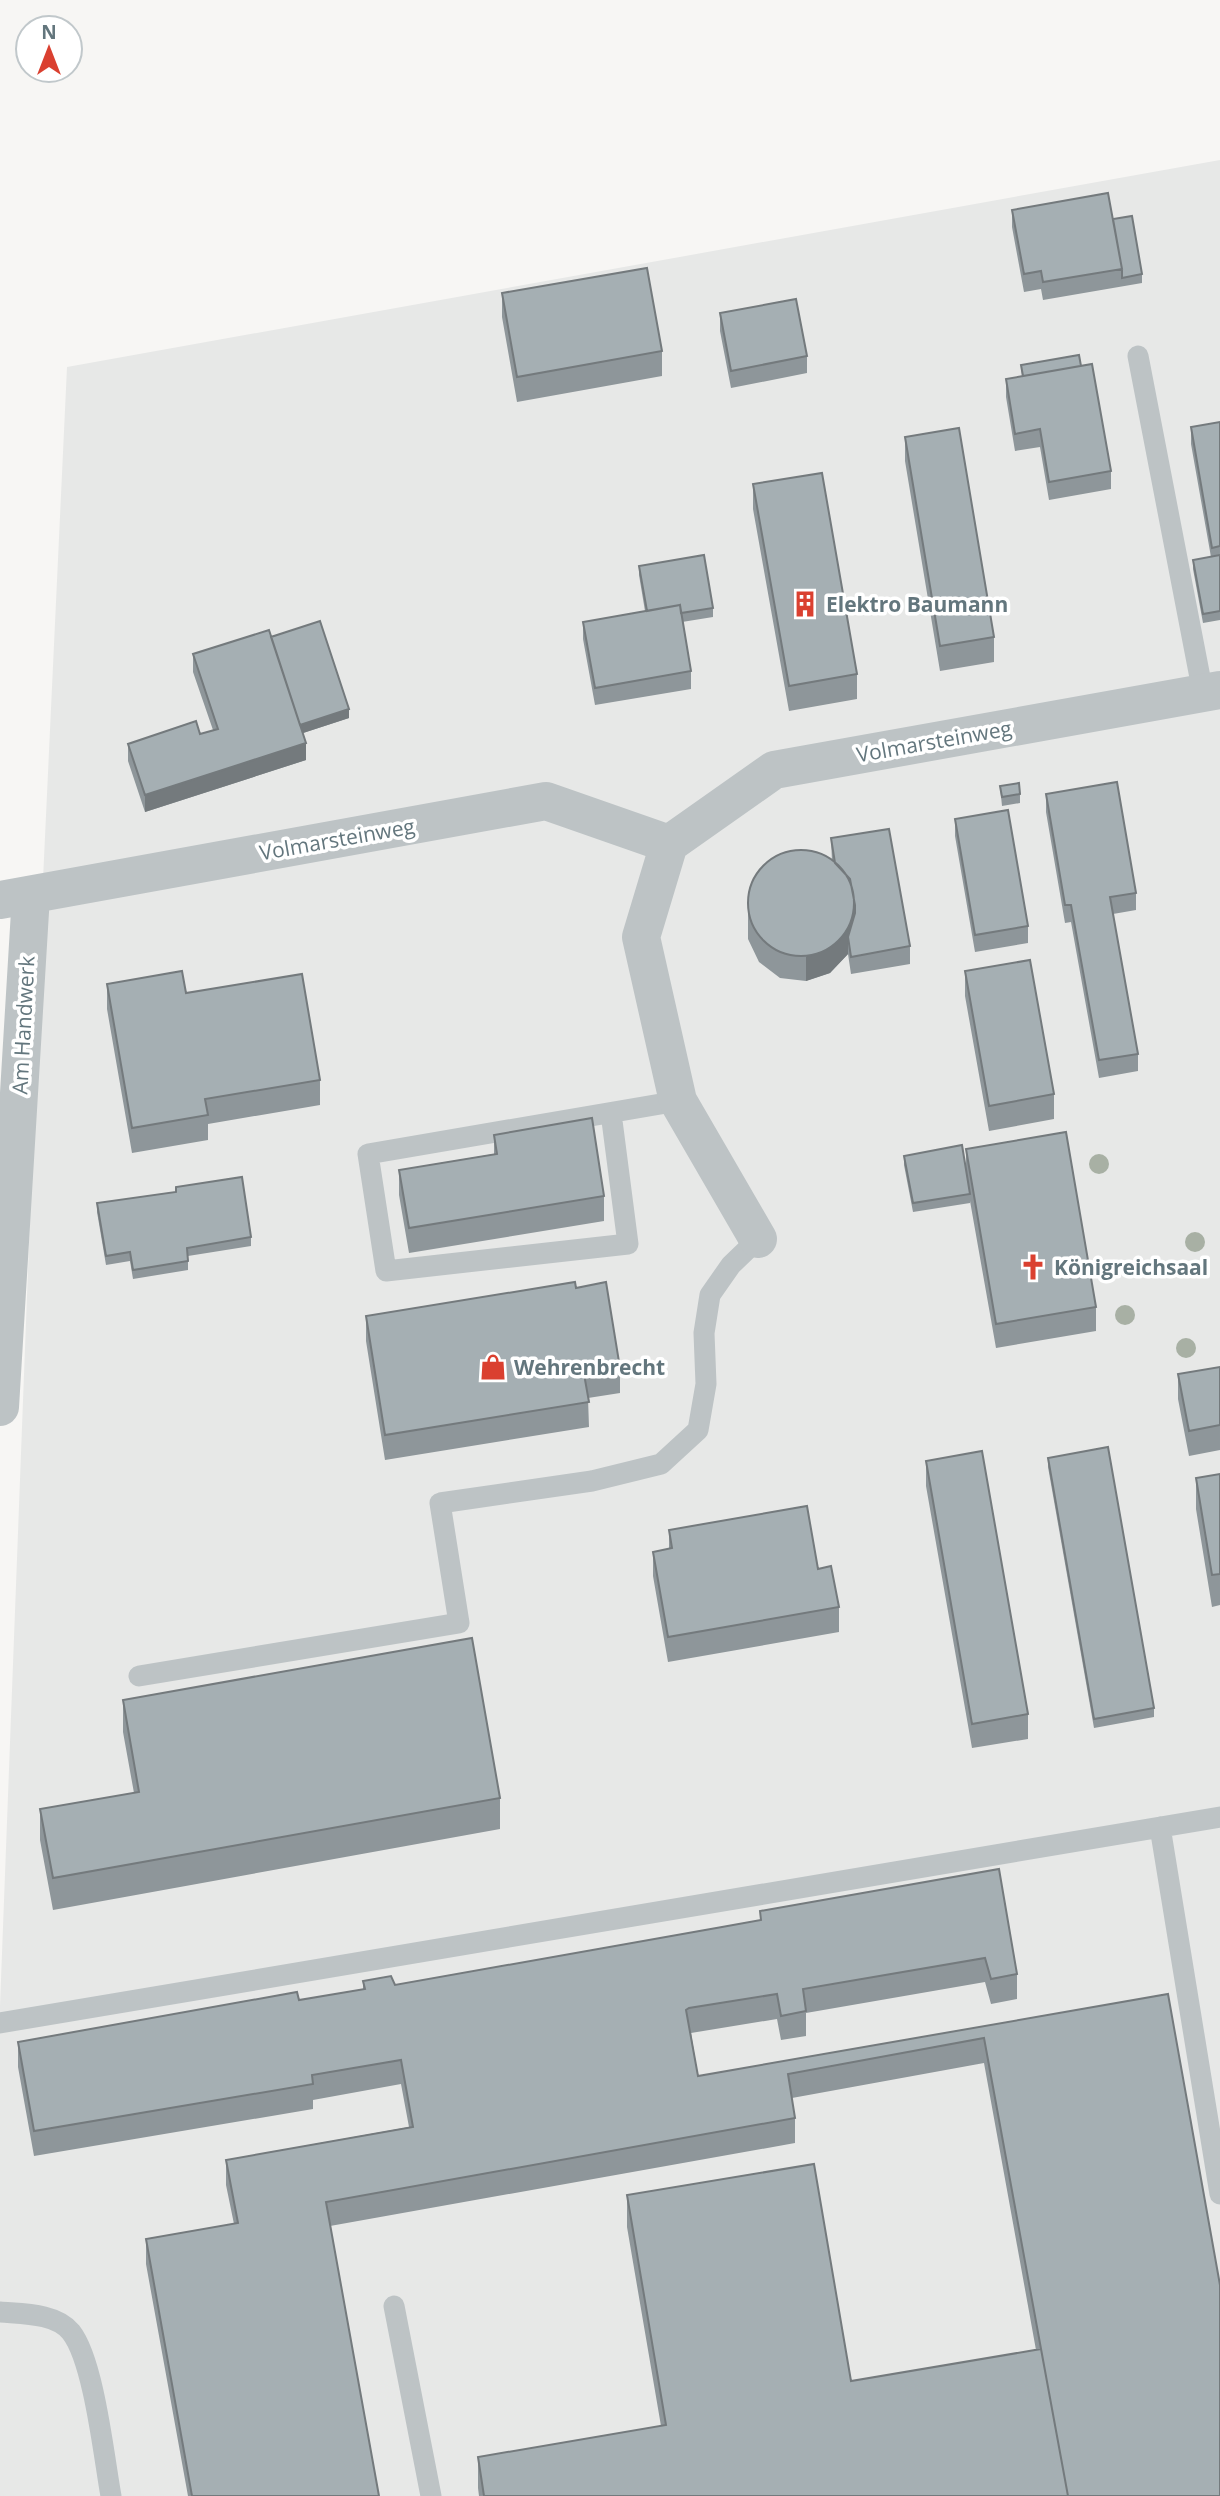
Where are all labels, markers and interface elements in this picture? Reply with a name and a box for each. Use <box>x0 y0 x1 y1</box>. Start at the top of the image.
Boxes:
north arrow <box>14 14 84 84</box>
text: N <box>41 19 57 45</box>
building icon: Elektro Baumann <box>790 589 820 619</box>
place label: Elektro Baumann <box>826 590 1008 618</box>
street label: Volmarsteinweg <box>854 714 1014 768</box>
street label: Volmarsteinweg <box>257 812 417 866</box>
street label: Am Handwerk <box>5 955 41 1095</box>
church icon: Königreichsaal <box>1018 1252 1048 1282</box>
place label: Königreichsaal <box>1054 1253 1208 1281</box>
shop icon: Wehrenbrecht <box>478 1352 508 1382</box>
place label: Wehrenbrecht <box>514 1353 665 1381</box>

